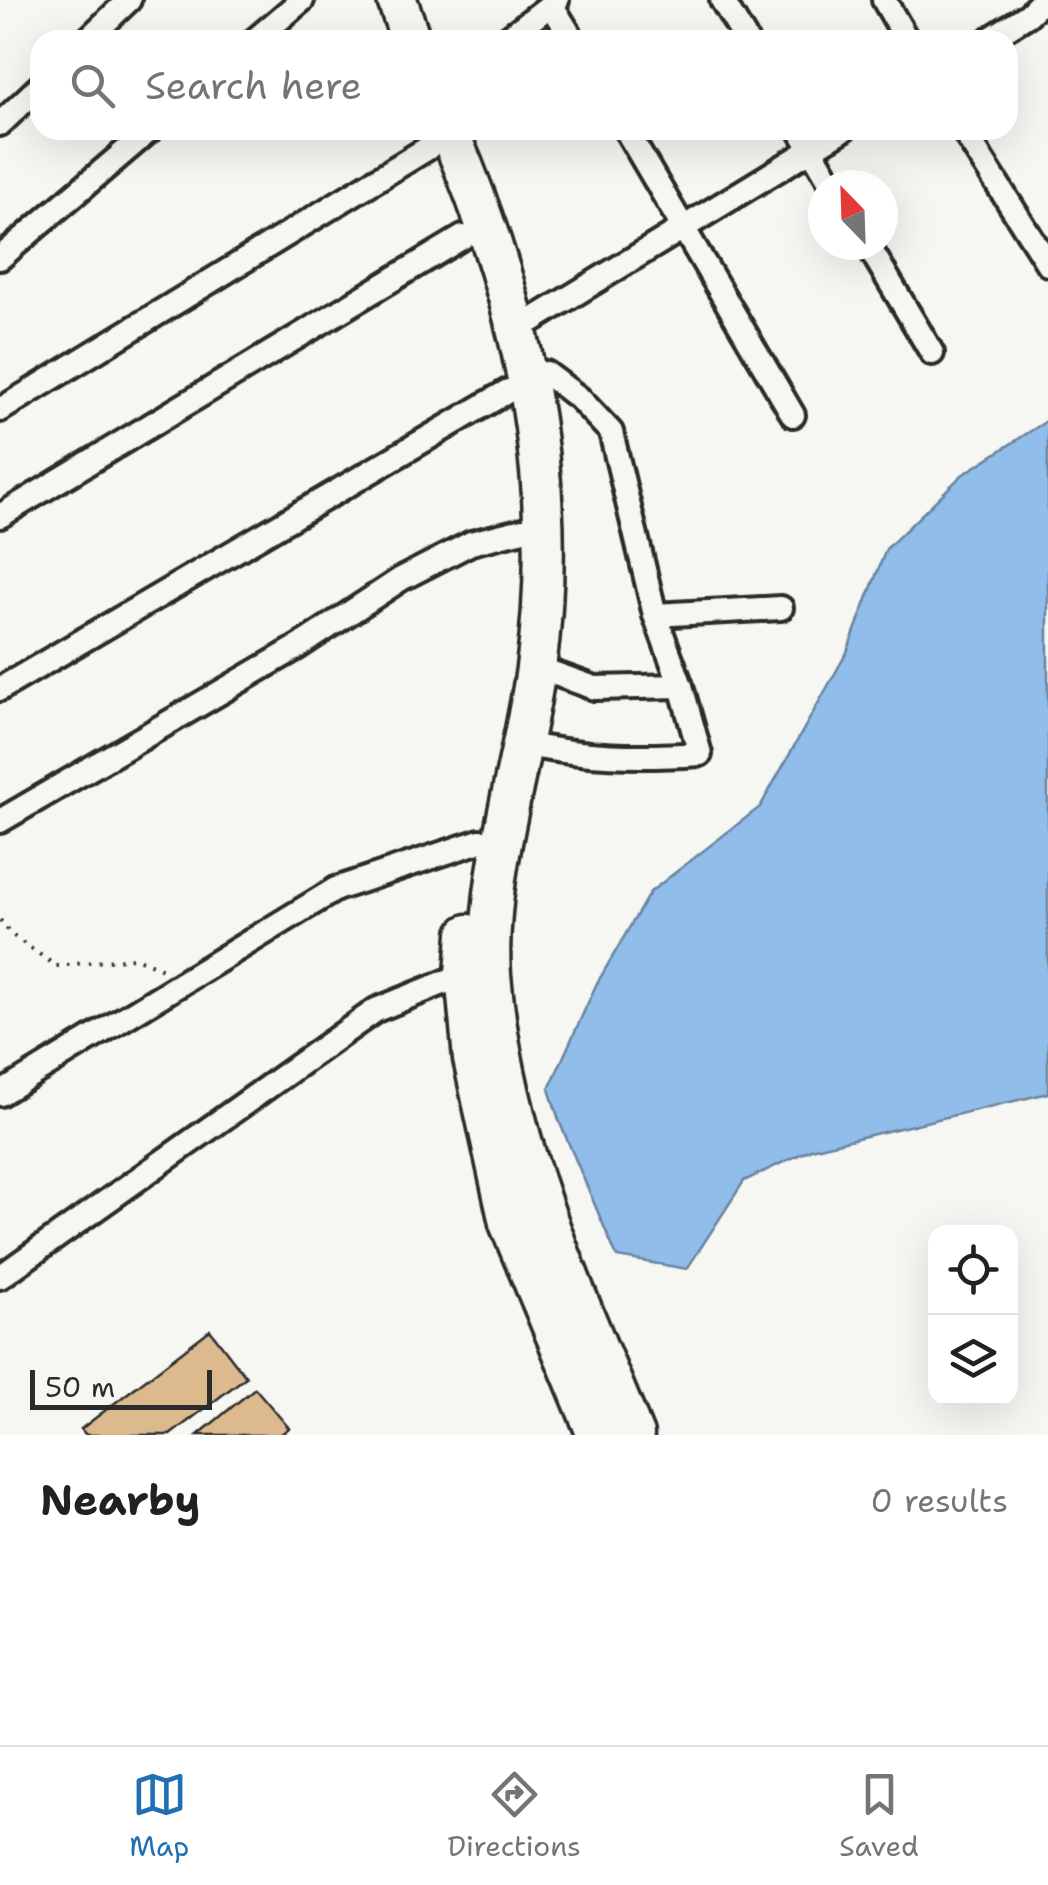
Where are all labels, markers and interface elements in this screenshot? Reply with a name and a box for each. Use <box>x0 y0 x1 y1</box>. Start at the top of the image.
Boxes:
search box <box>30 30 1018 140</box>
icon: search <box>65 58 120 113</box>
text: Search here <box>145 60 362 111</box>
north arrow <box>808 170 898 260</box>
map controls <box>928 1225 1018 1405</box>
button: locate <box>928 1225 1018 1315</box>
button: layers <box>928 1315 1018 1405</box>
scale bar <box>30 1365 212 1410</box>
text: 50 m <box>45 1368 115 1406</box>
text: Nearby <box>40 1472 200 1528</box>
text: 0 results <box>871 1479 1008 1522</box>
tab: Map <box>129 1767 189 1865</box>
tab: Directions <box>448 1767 581 1865</box>
tab: Saved <box>839 1767 919 1865</box>

